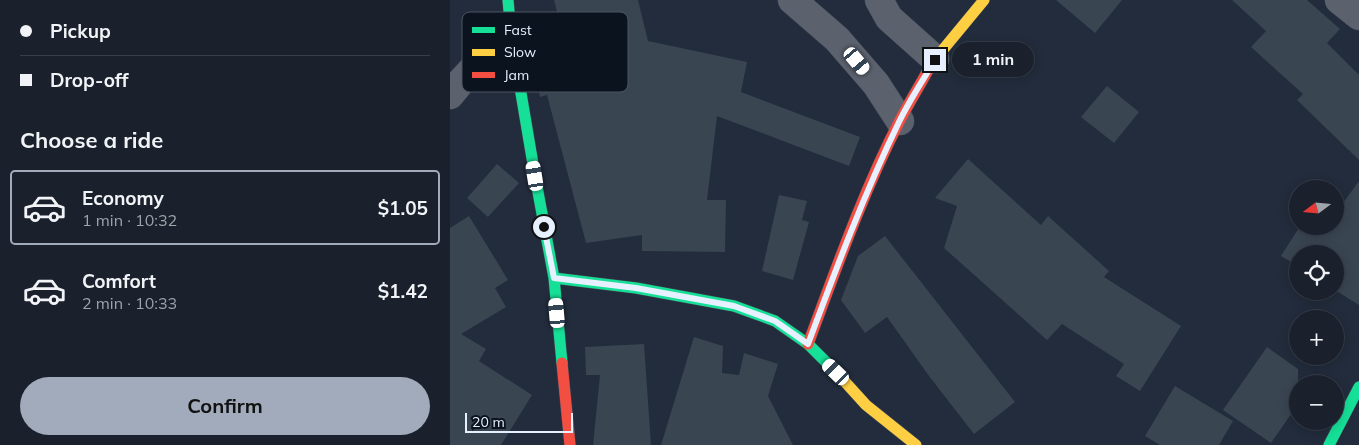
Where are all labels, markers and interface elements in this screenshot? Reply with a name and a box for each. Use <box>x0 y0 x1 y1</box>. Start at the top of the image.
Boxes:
legend <box>462 12 628 92</box>
text: Pickup <box>50 19 111 43</box>
text: Fast <box>504 21 532 39</box>
callout: 1 min <box>952 42 1035 78</box>
text: Slow <box>504 43 536 61</box>
car <box>841 45 872 77</box>
route end <box>924 49 946 71</box>
text: 1 min <box>972 49 1014 69</box>
text: Jam <box>504 66 529 84</box>
text: Drop-off <box>50 68 128 92</box>
text: Choose a ride <box>20 126 163 154</box>
car <box>525 160 544 192</box>
north arrow <box>1289 180 1344 235</box>
map controls <box>1289 180 1344 430</box>
icon: car <box>22 185 67 230</box>
text: Economy <box>82 186 164 210</box>
text: $1.05 <box>378 196 428 220</box>
text: 1 min · 10:32 <box>82 210 177 230</box>
route start <box>533 216 555 238</box>
button: locate <box>1289 245 1344 300</box>
icon: car <box>22 268 67 313</box>
text: Comfort <box>82 269 156 293</box>
text: $1.42 <box>378 279 428 303</box>
text: 2 min · 10:33 <box>82 293 177 313</box>
car <box>548 297 565 329</box>
button: + <box>1289 310 1344 365</box>
car <box>820 356 852 388</box>
button: − <box>1289 375 1344 430</box>
button: Confirm <box>20 377 430 435</box>
scale bar <box>465 410 572 433</box>
text: 20 m <box>472 413 505 431</box>

